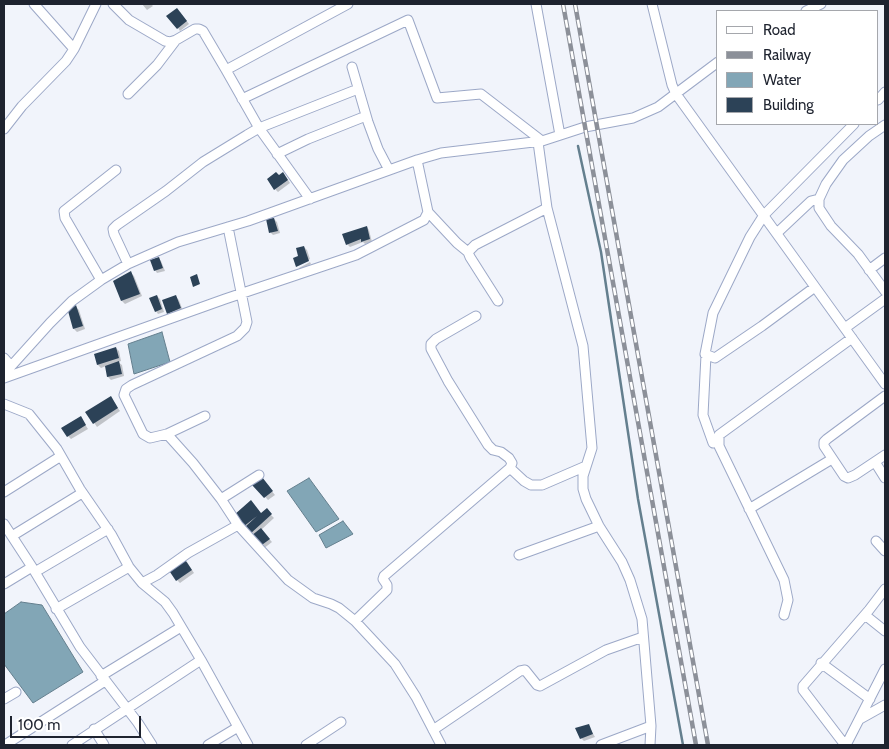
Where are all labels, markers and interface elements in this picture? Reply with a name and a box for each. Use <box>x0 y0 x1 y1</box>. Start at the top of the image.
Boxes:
legend <box>716 10 879 125</box>
text: Road <box>763 21 796 39</box>
text: Railway <box>763 46 811 64</box>
text: Water <box>763 71 801 89</box>
text: Building <box>763 96 814 114</box>
scale bar <box>12 706 144 738</box>
text: 100 m <box>18 716 60 734</box>

